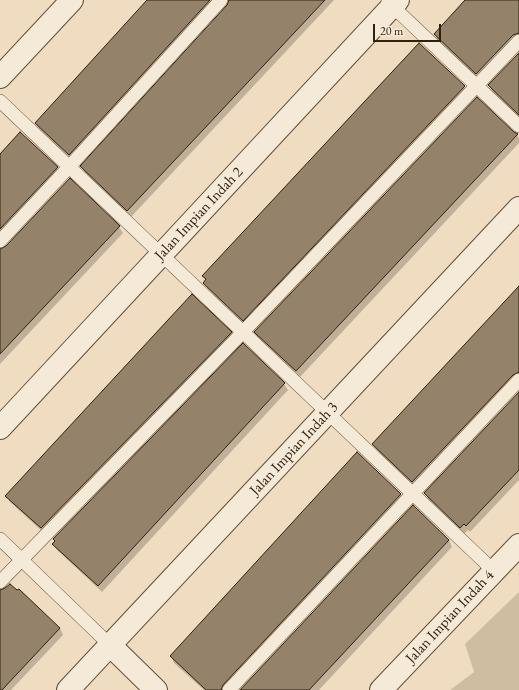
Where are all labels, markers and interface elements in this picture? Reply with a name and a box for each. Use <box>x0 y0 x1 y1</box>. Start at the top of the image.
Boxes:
scale bar <box>375 16 443 42</box>
text: 20 m <box>380 23 403 39</box>
street label: Jalan Impian Indah 2 <box>151 164 247 264</box>
street label: Jalan Impian Indah 3 <box>246 399 342 499</box>
street label: Jalan Impian Indah 4 <box>402 567 498 667</box>

